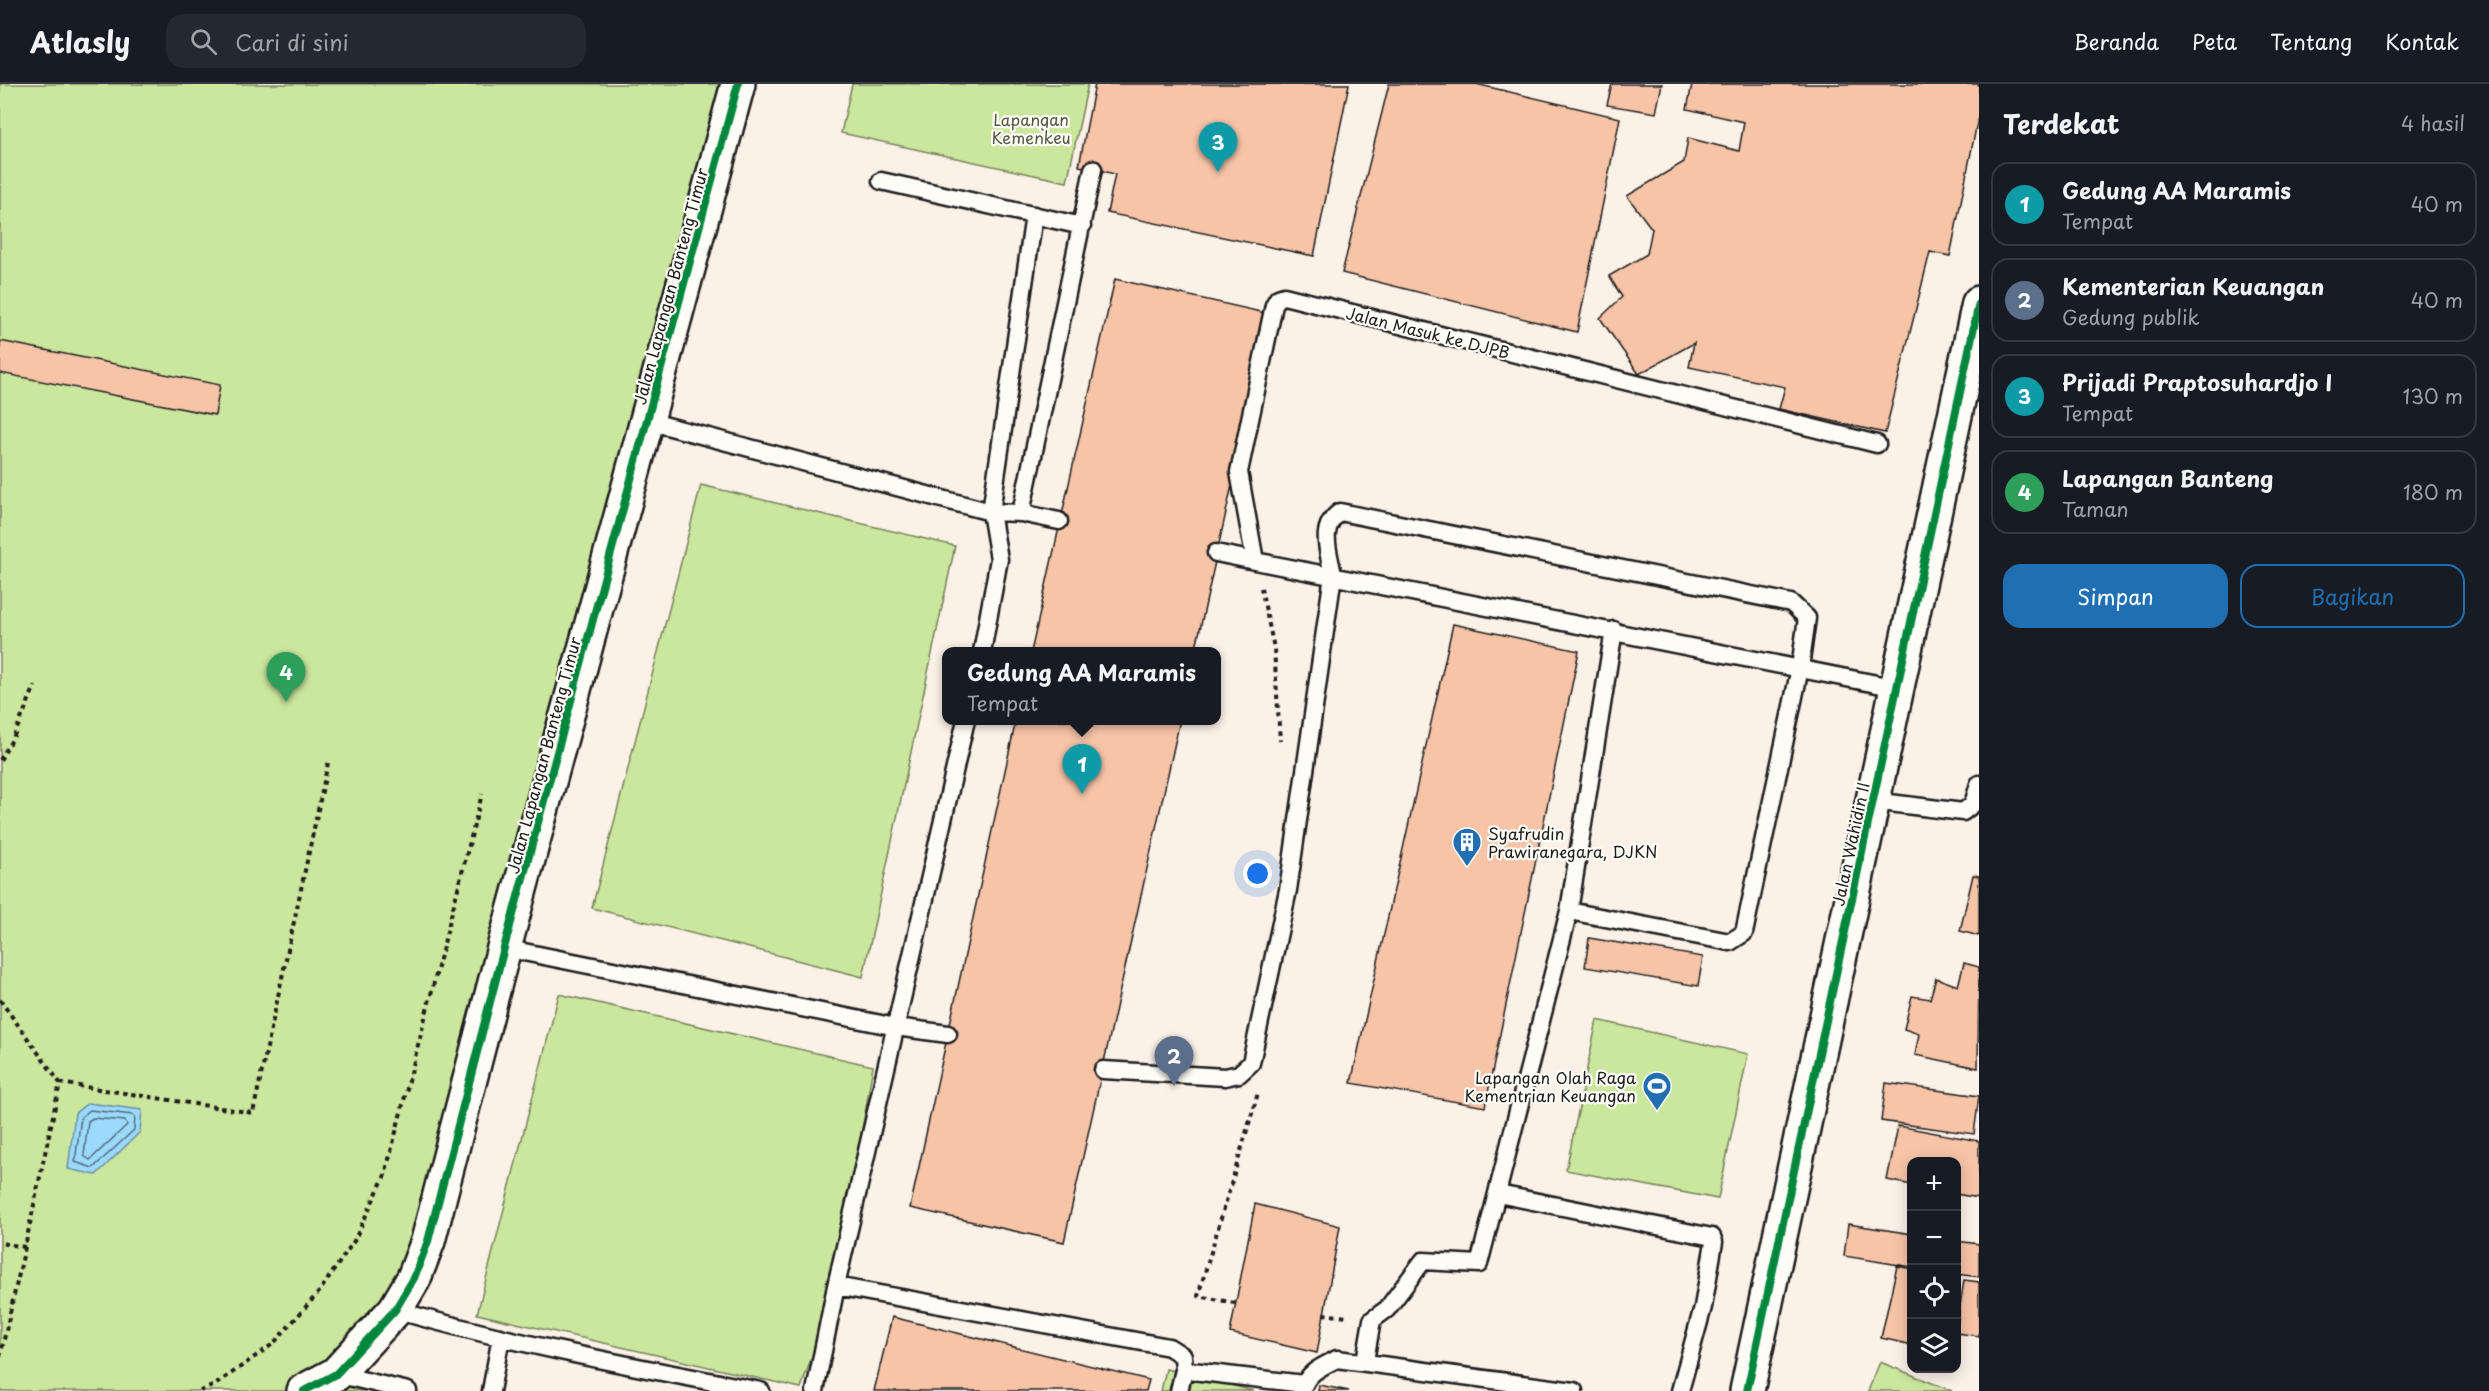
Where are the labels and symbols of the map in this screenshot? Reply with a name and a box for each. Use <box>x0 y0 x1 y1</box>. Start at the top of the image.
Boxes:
park label: Lapangan Kemenkeu <box>991 107 1071 149</box>
pin: 3 <box>1198 122 1238 172</box>
street label: Jalan Lapangan Banteng Timur <box>627 164 713 407</box>
street label: Jalan Masuk ke DJPB <box>1344 300 1512 364</box>
street label: Jalan Lapangan Banteng Timur <box>500 633 586 876</box>
pin: 4 <box>266 652 306 702</box>
pin: 1 <box>1062 744 1102 794</box>
street label: Jalan Wahidin II <box>1825 780 1875 908</box>
place label: Syafrudin Prawiranegara, DJKN <box>1488 821 1658 863</box>
building icon: Syafrudin Prawiranegara, DJKN <box>1451 826 1483 868</box>
your location <box>1243 859 1272 888</box>
pin: 2 <box>1154 1036 1194 1086</box>
place label: Lapangan Olah Raga Kementrian Keuangan <box>1464 1065 1636 1107</box>
sports icon: Lapangan Olah Raga Kementrian Keuangan <box>1641 1070 1673 1112</box>

